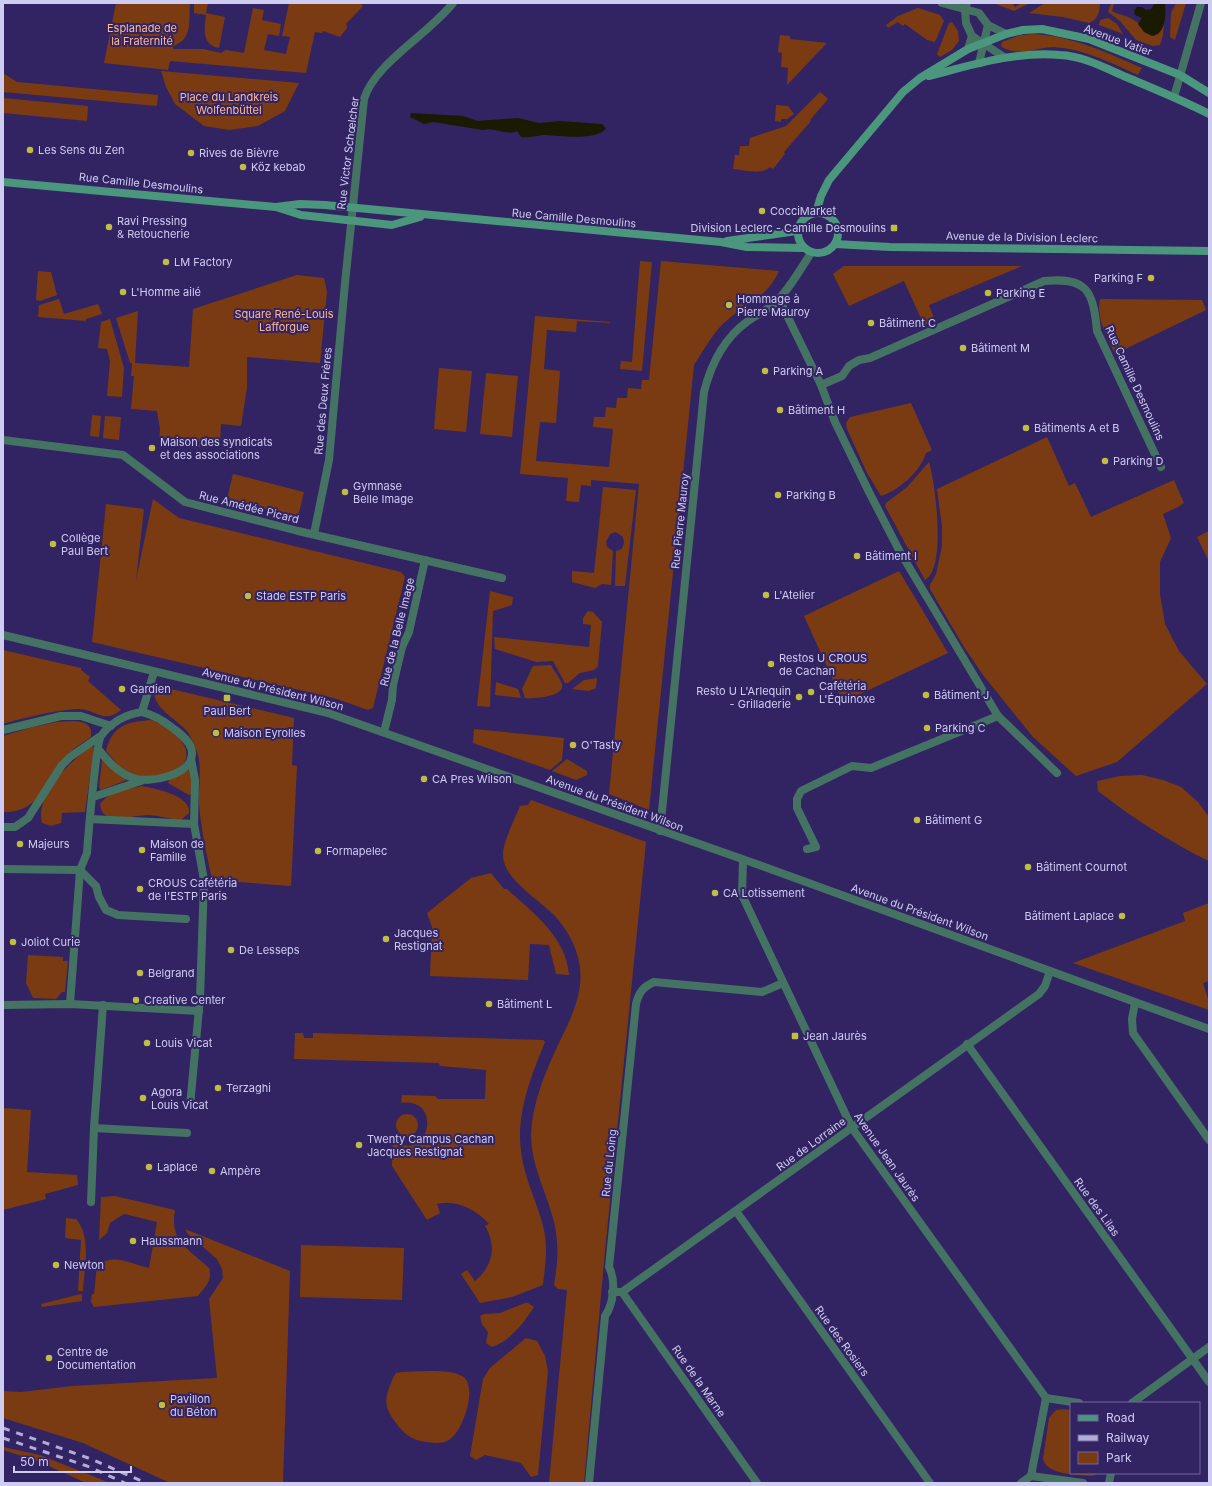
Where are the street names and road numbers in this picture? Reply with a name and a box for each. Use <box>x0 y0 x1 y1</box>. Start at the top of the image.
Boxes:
street label: Avenue Vatier <box>1082 21 1154 59</box>
street label: Rue Victor Schœlcher <box>334 96 362 210</box>
street label: Rue Camille Desmoulins <box>78 170 204 197</box>
street label: Rue Camille Desmoulins <box>511 206 637 230</box>
street label: Avenue de la Division Leclerc <box>946 229 1098 245</box>
street label: Rue Camille Desmoulins <box>1102 323 1168 443</box>
street label: Rue des Deux Frères <box>311 347 335 455</box>
street label: Rue Pierre Mauroy <box>668 472 692 570</box>
street label: Rue Amédée Picard <box>198 488 300 526</box>
street label: Rue de la Belle Image <box>377 576 417 688</box>
street label: Avenue du Président Wilson <box>201 665 345 713</box>
street label: Avenue du Président Wilson <box>544 772 686 834</box>
street label: Avenue du Président Wilson <box>849 881 991 943</box>
street label: Avenue Jean Jaurès <box>851 1110 923 1204</box>
street label: Rue de Lorraine <box>774 1114 848 1174</box>
street label: Rue du Loing <box>598 1128 620 1198</box>
street label: Rue des Lilas <box>1071 1175 1123 1239</box>
street label: Rue des Rosiers <box>812 1303 872 1379</box>
street label: Rue de la Marne <box>669 1342 729 1420</box>

